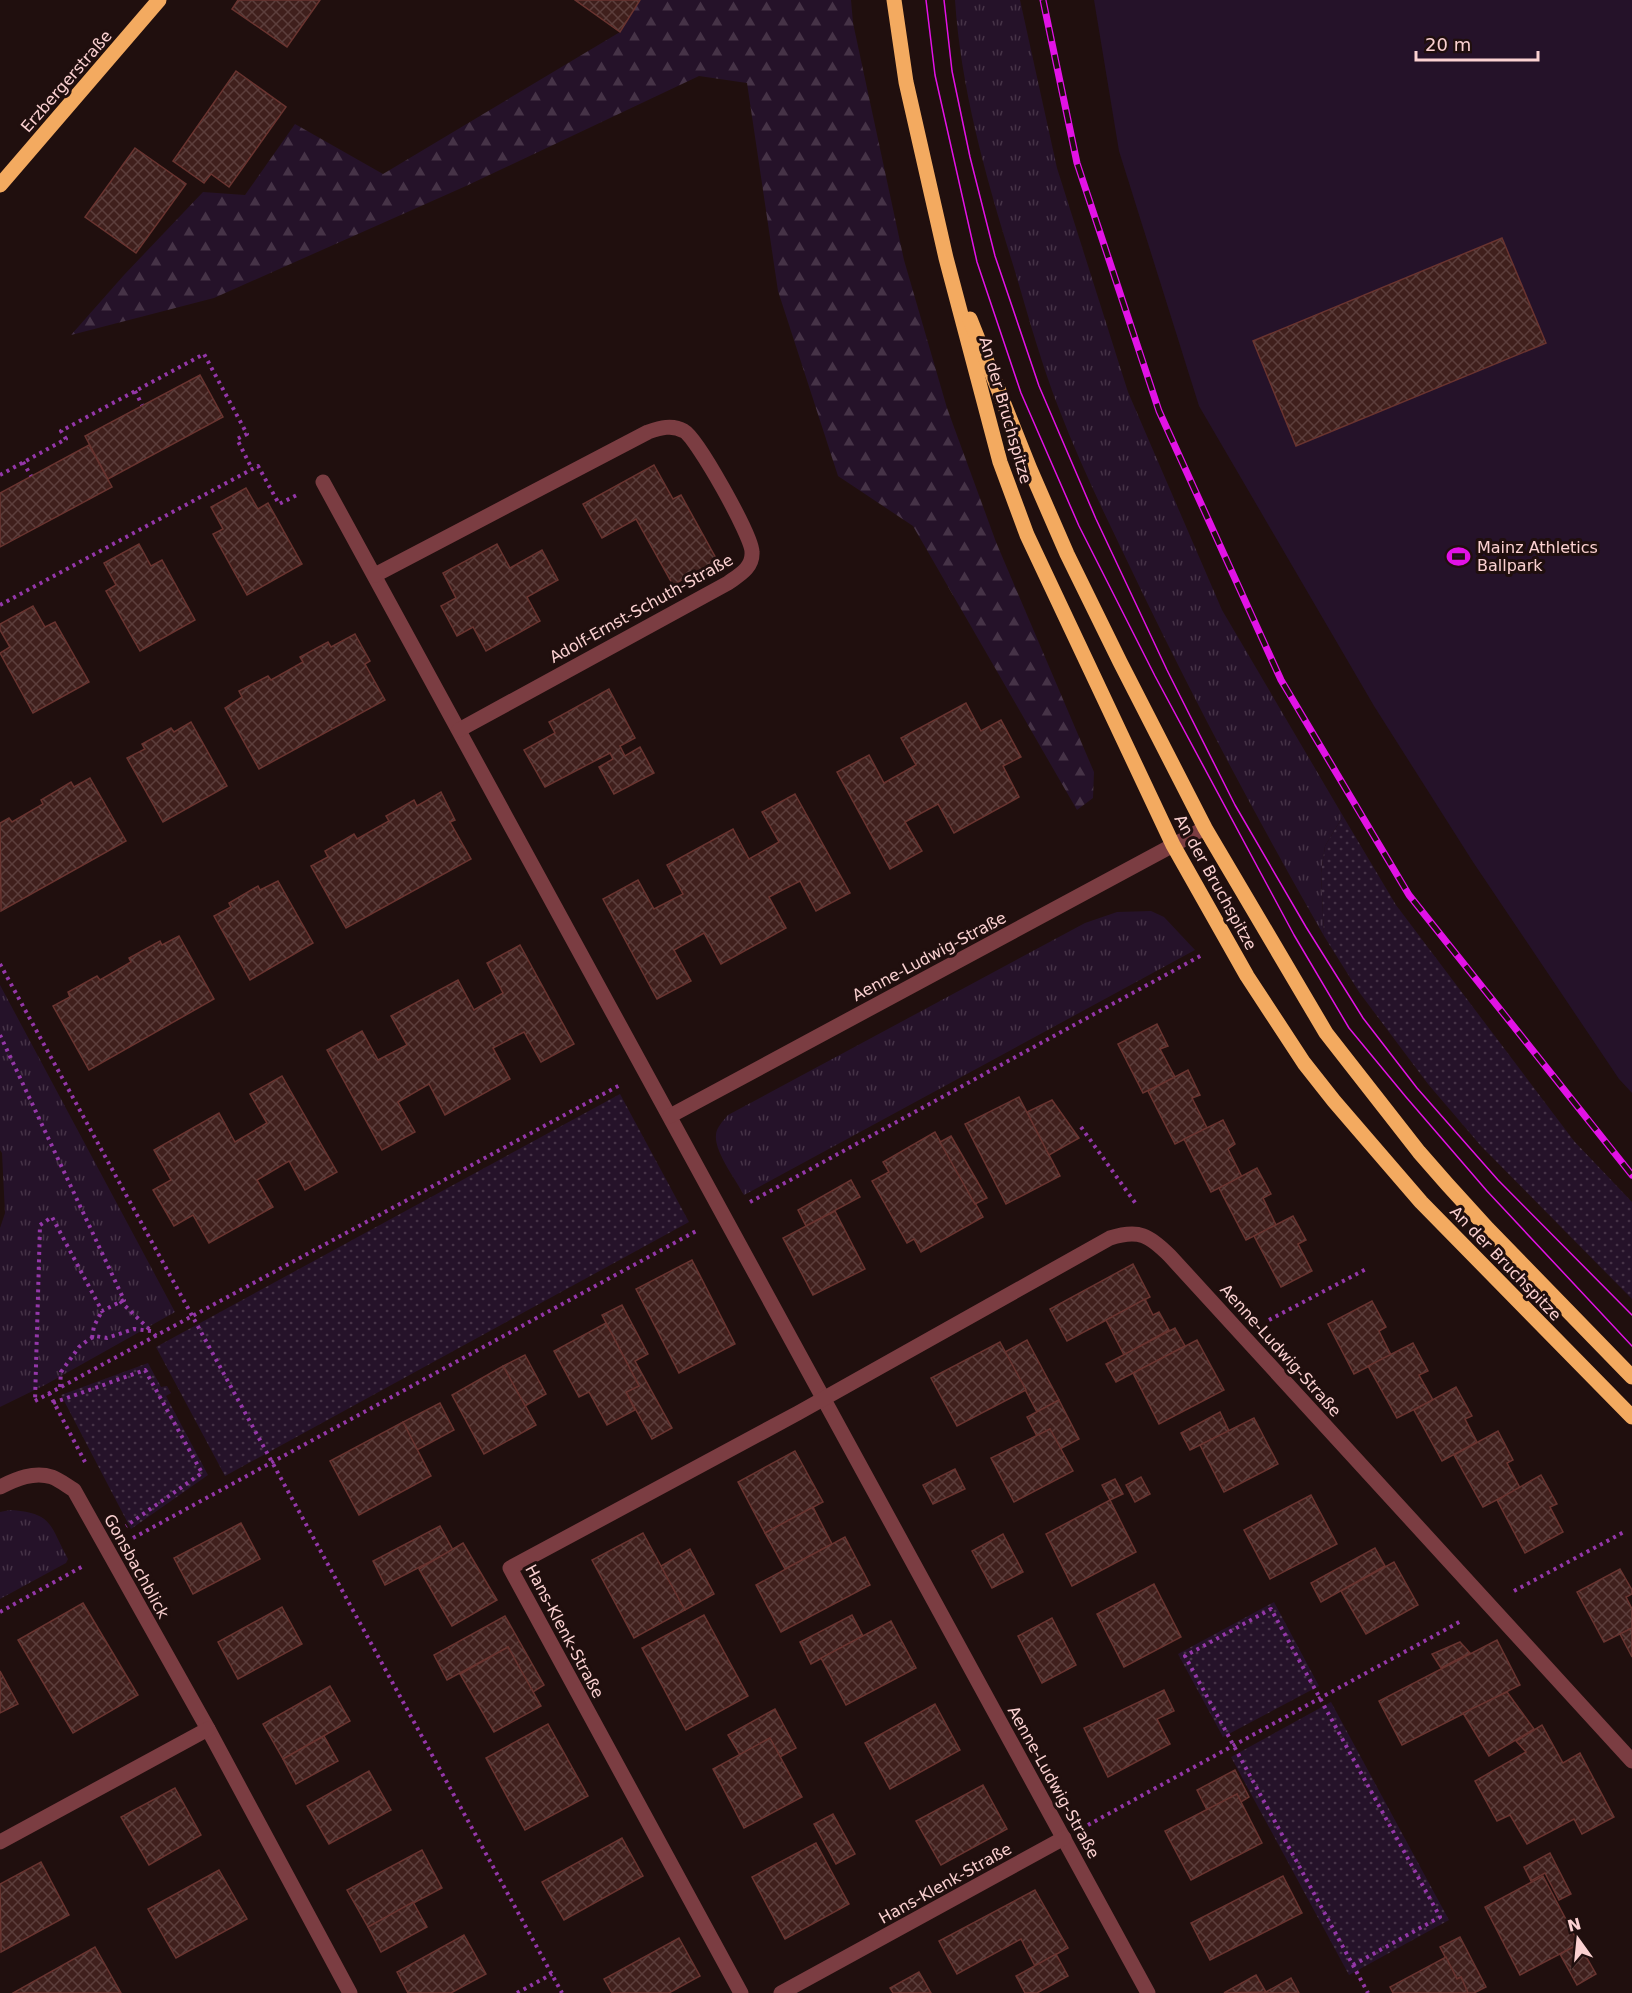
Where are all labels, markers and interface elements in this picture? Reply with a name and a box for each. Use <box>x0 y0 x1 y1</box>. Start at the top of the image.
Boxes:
scale bar <box>1416 24 1538 62</box>
street label: Erzbergerstraße <box>17 26 116 136</box>
text: 20 m <box>1425 34 1471 55</box>
street label: An der Bruchspitze <box>975 335 1036 486</box>
place label: Mainz Athletics Ballpark <box>1477 538 1598 575</box>
sports icon: Mainz Athletics Ballpark <box>1446 543 1472 569</box>
street label: Adolf-Ernst-Schuth-Straße <box>546 550 736 667</box>
street label: An der Bruchspitze <box>1170 811 1261 953</box>
street label: Aenne-Ludwig-Straße <box>849 908 1009 1005</box>
street label: An der Bruchspitze <box>1446 1202 1565 1325</box>
street label: Aenne-Ludwig-Straße <box>1216 1280 1345 1420</box>
street label: Gonsbachblick <box>100 1511 174 1623</box>
street label: Hans-Klenk-Straße <box>521 1561 608 1701</box>
street label: Aenne-Ludwig-Straße <box>1004 1703 1103 1862</box>
street label: Hans-Klenk-Straße <box>876 1839 1015 1928</box>
north arrow <box>1548 1909 1608 1969</box>
text: N <box>1565 1914 1583 1936</box>

